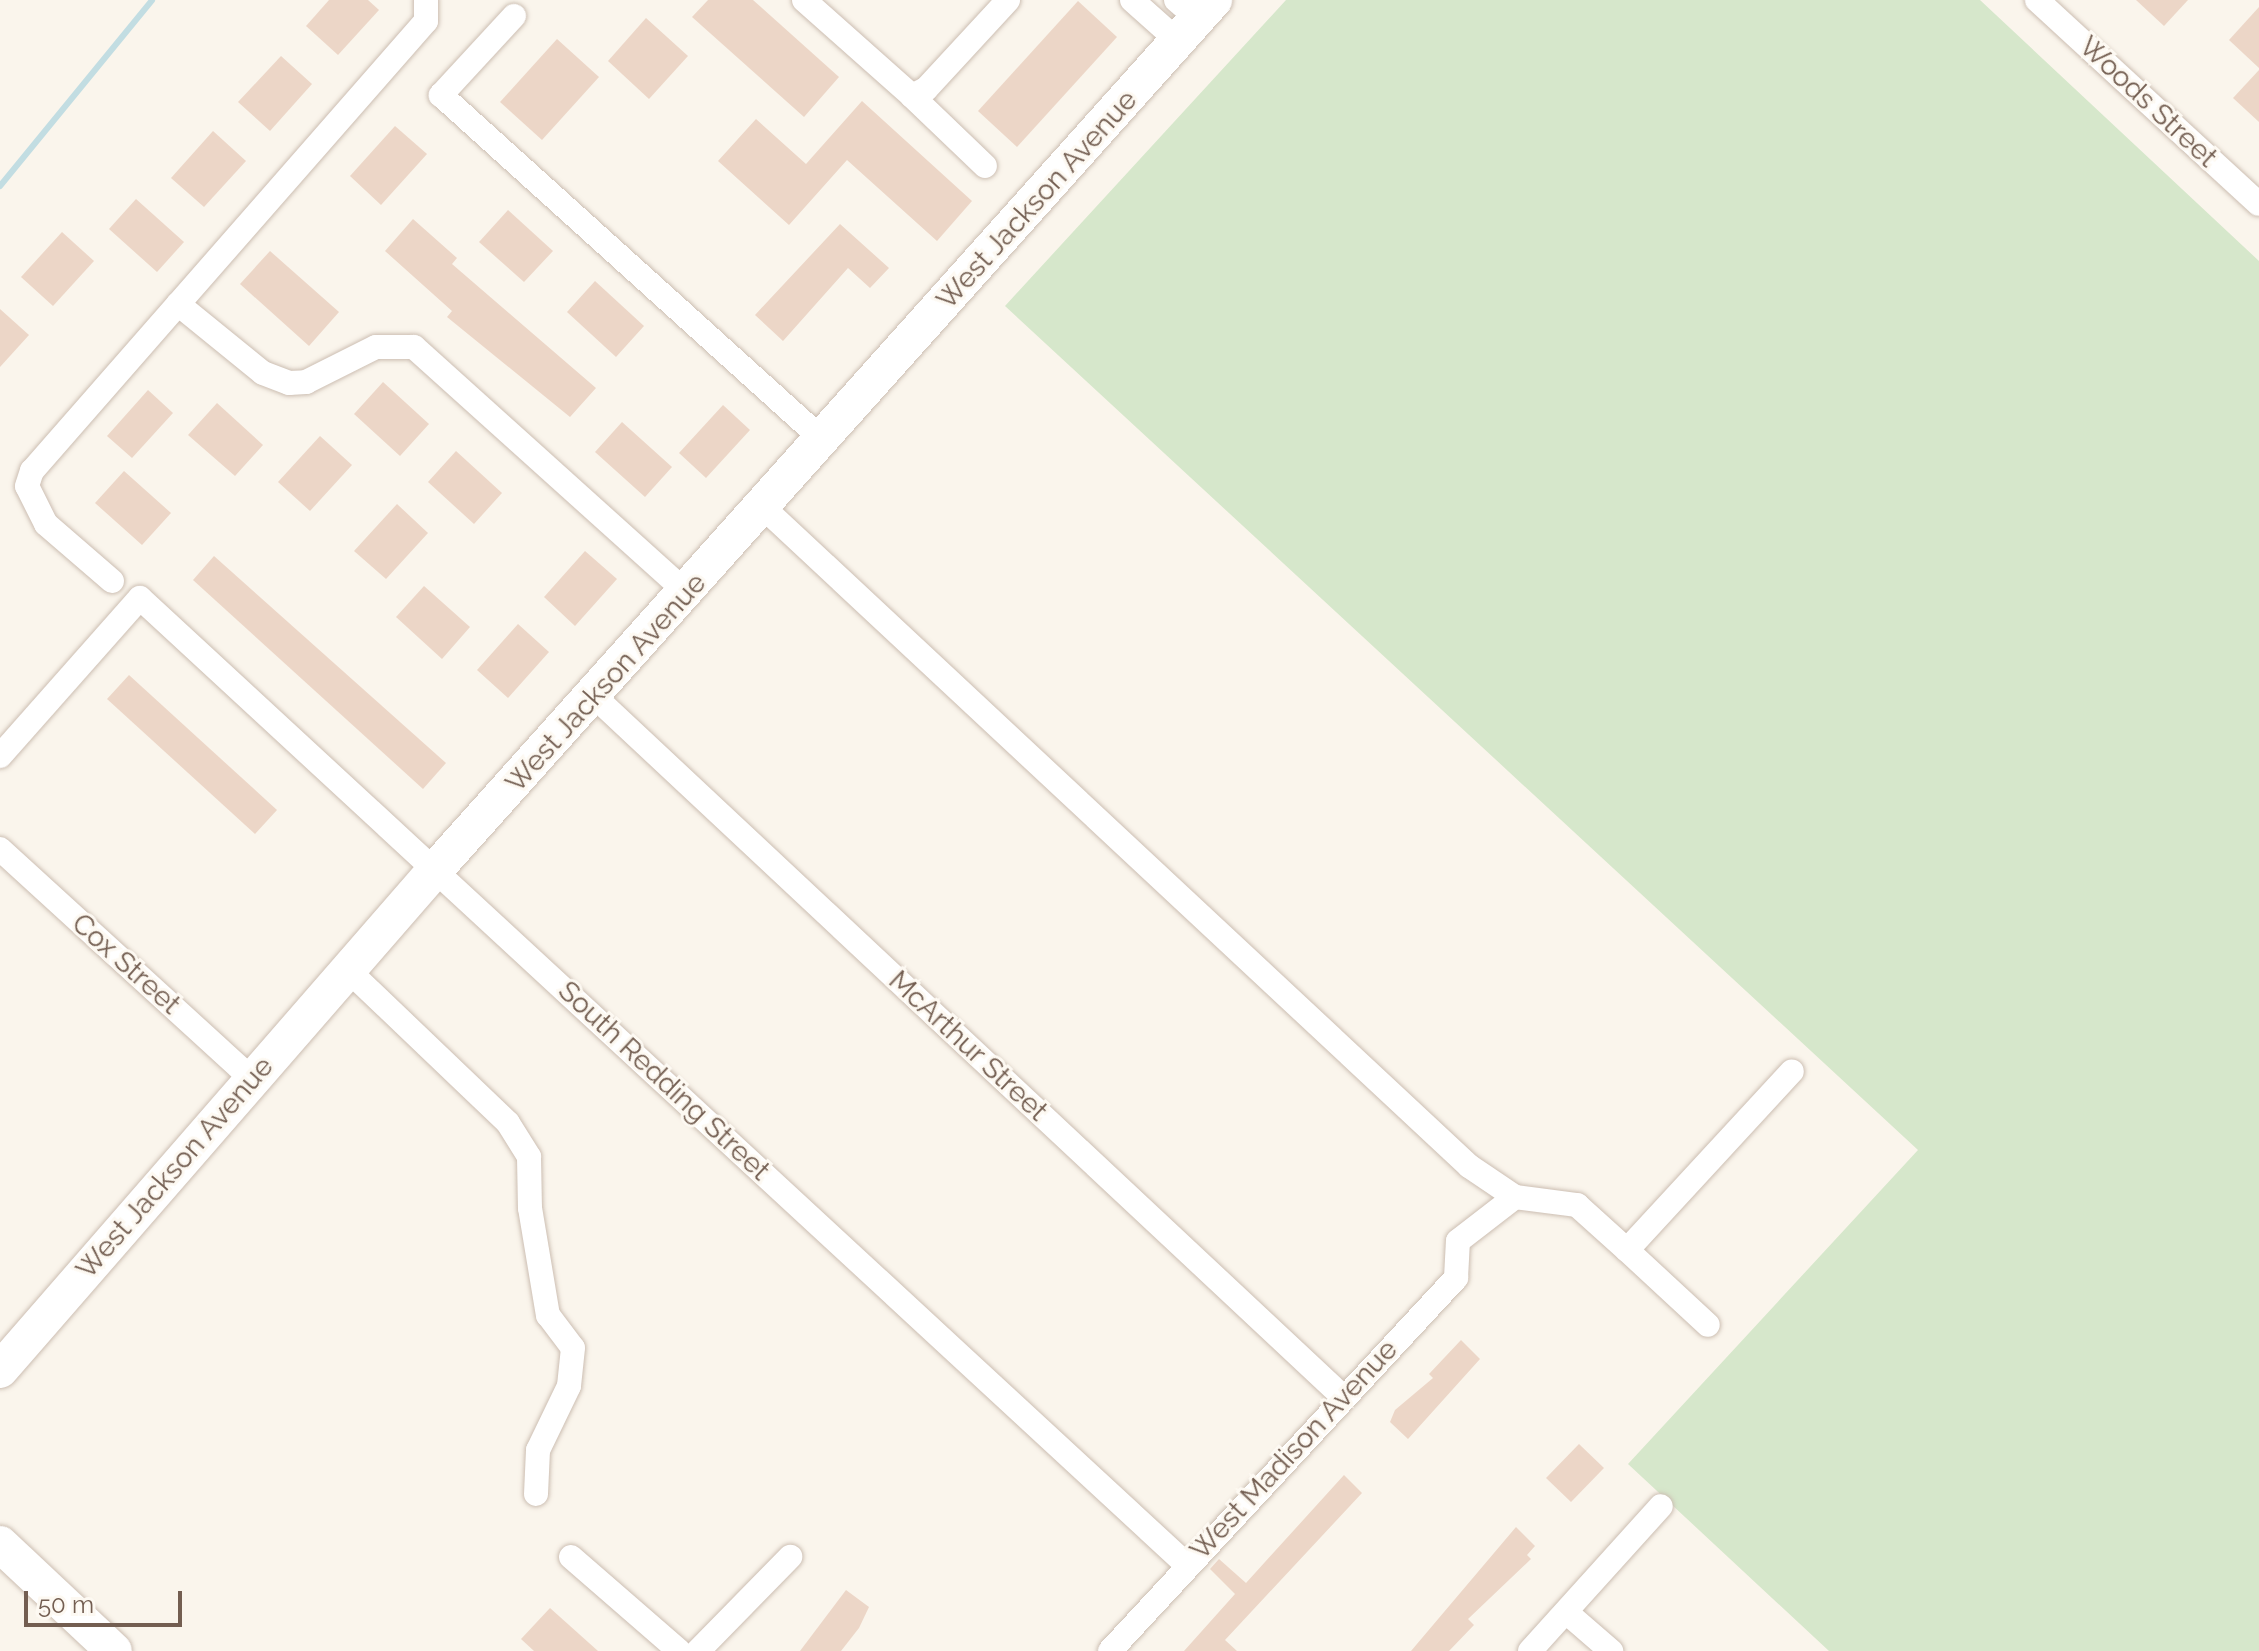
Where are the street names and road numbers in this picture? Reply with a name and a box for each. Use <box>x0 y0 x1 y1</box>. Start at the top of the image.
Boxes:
street label: Woods Street <box>2072 30 2224 174</box>
street label: West Jackson Avenue <box>929 83 1145 317</box>
street label: West Jackson Avenue <box>498 566 714 800</box>
street label: Cox Street <box>65 907 187 1021</box>
street label: McArthur Street <box>881 964 1055 1128</box>
street label: South Redding Street <box>551 974 777 1188</box>
street label: West Jackson Avenue <box>69 1050 281 1286</box>
street label: West Madison Avenue <box>1183 1333 1405 1567</box>

